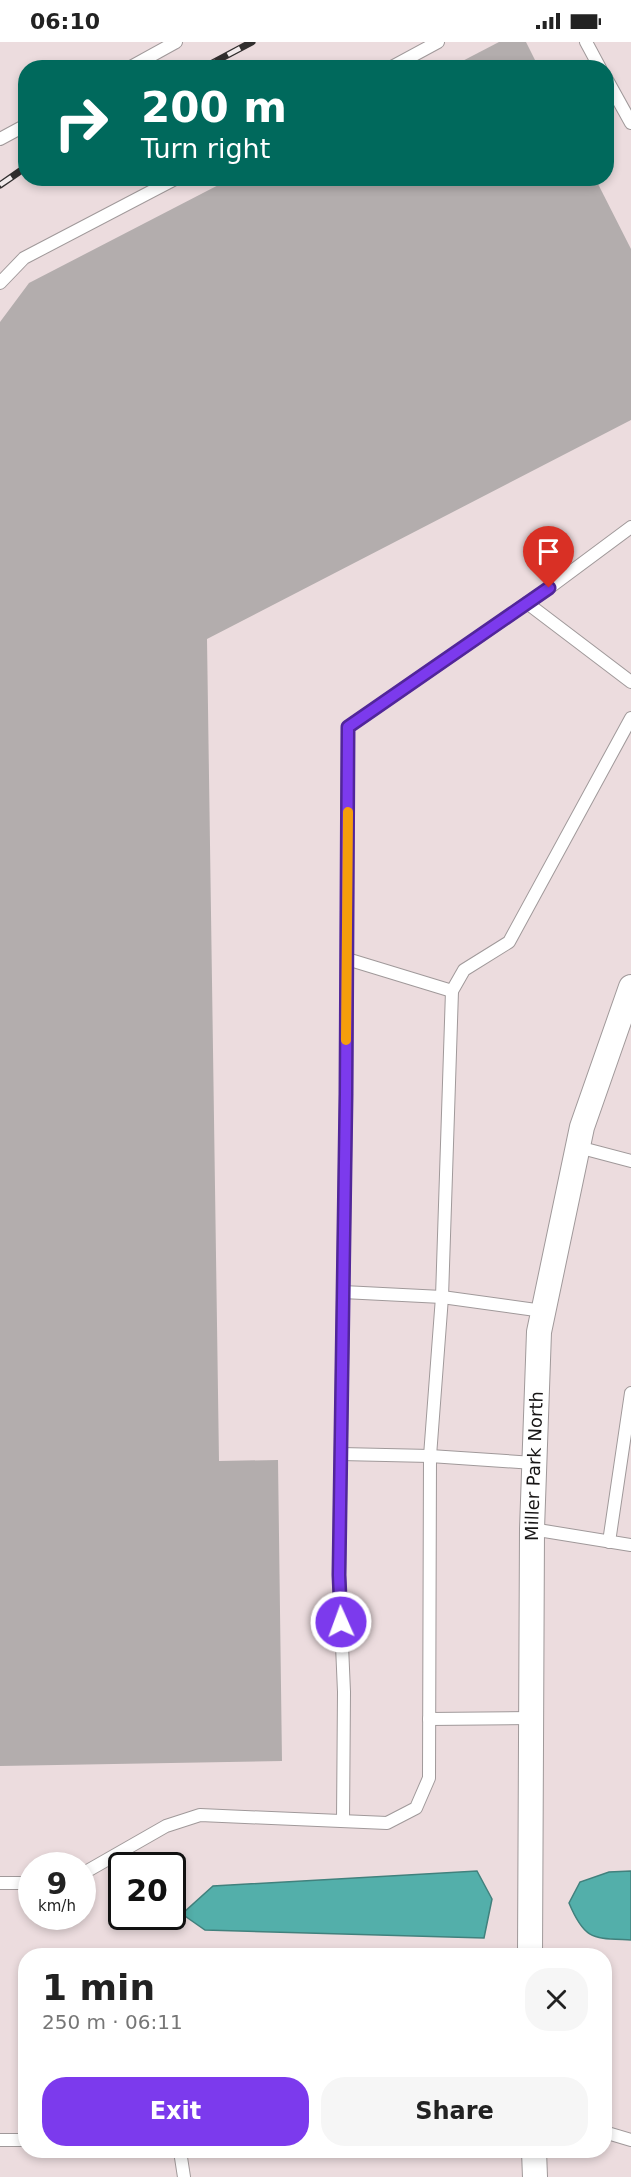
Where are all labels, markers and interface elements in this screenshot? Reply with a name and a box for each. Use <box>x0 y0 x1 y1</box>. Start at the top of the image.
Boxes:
text: 06:10 <box>30 9 100 34</box>
text: 200 m <box>141 83 287 132</box>
icon: right <box>42 84 120 162</box>
text: Turn right <box>141 133 270 164</box>
pin <box>523 526 574 588</box>
icon: arrive <box>532 535 565 568</box>
street label: Miller Park North <box>521 1391 547 1541</box>
position arrow <box>309 1590 373 1654</box>
speed limit sign: 20 <box>108 1852 186 1930</box>
text: 9 <box>47 1866 67 1901</box>
text: km/h <box>38 1897 76 1915</box>
text: 1 min <box>42 1967 155 2008</box>
button: close <box>525 1968 588 2031</box>
text: 250 m · 06:11 <box>42 2010 183 2034</box>
button: Exit <box>42 2077 309 2146</box>
button: Share <box>321 2077 588 2146</box>

